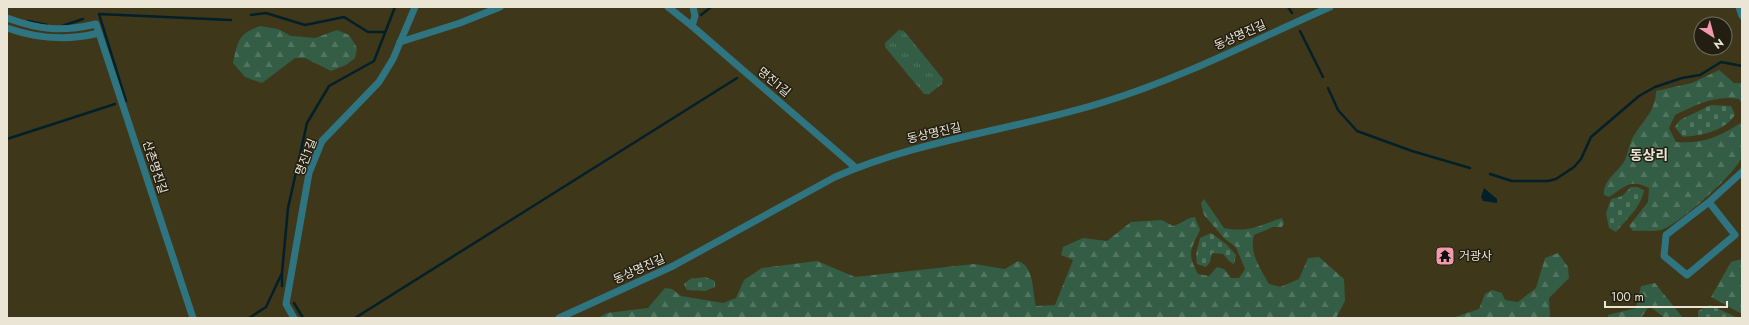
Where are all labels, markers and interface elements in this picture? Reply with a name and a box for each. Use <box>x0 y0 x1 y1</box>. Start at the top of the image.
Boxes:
street label: 동상명진길 <box>1211 16 1269 54</box>
north arrow <box>1693 16 1733 56</box>
text: N <box>1711 35 1727 53</box>
street label: 명진1길 <box>753 63 795 101</box>
street label: 동상명진길 <box>905 118 963 148</box>
street label: 명진1길 <box>291 136 321 178</box>
street label: 산촌명진길 <box>138 138 172 196</box>
district label: 동상리 <box>1630 145 1668 165</box>
temple icon: 거광사 <box>1434 245 1456 267</box>
place label: 거광사 <box>1459 247 1492 265</box>
street label: 동상명진길 <box>610 250 668 288</box>
scale bar <box>1605 283 1727 309</box>
text: 100 m <box>1611 288 1644 306</box>

